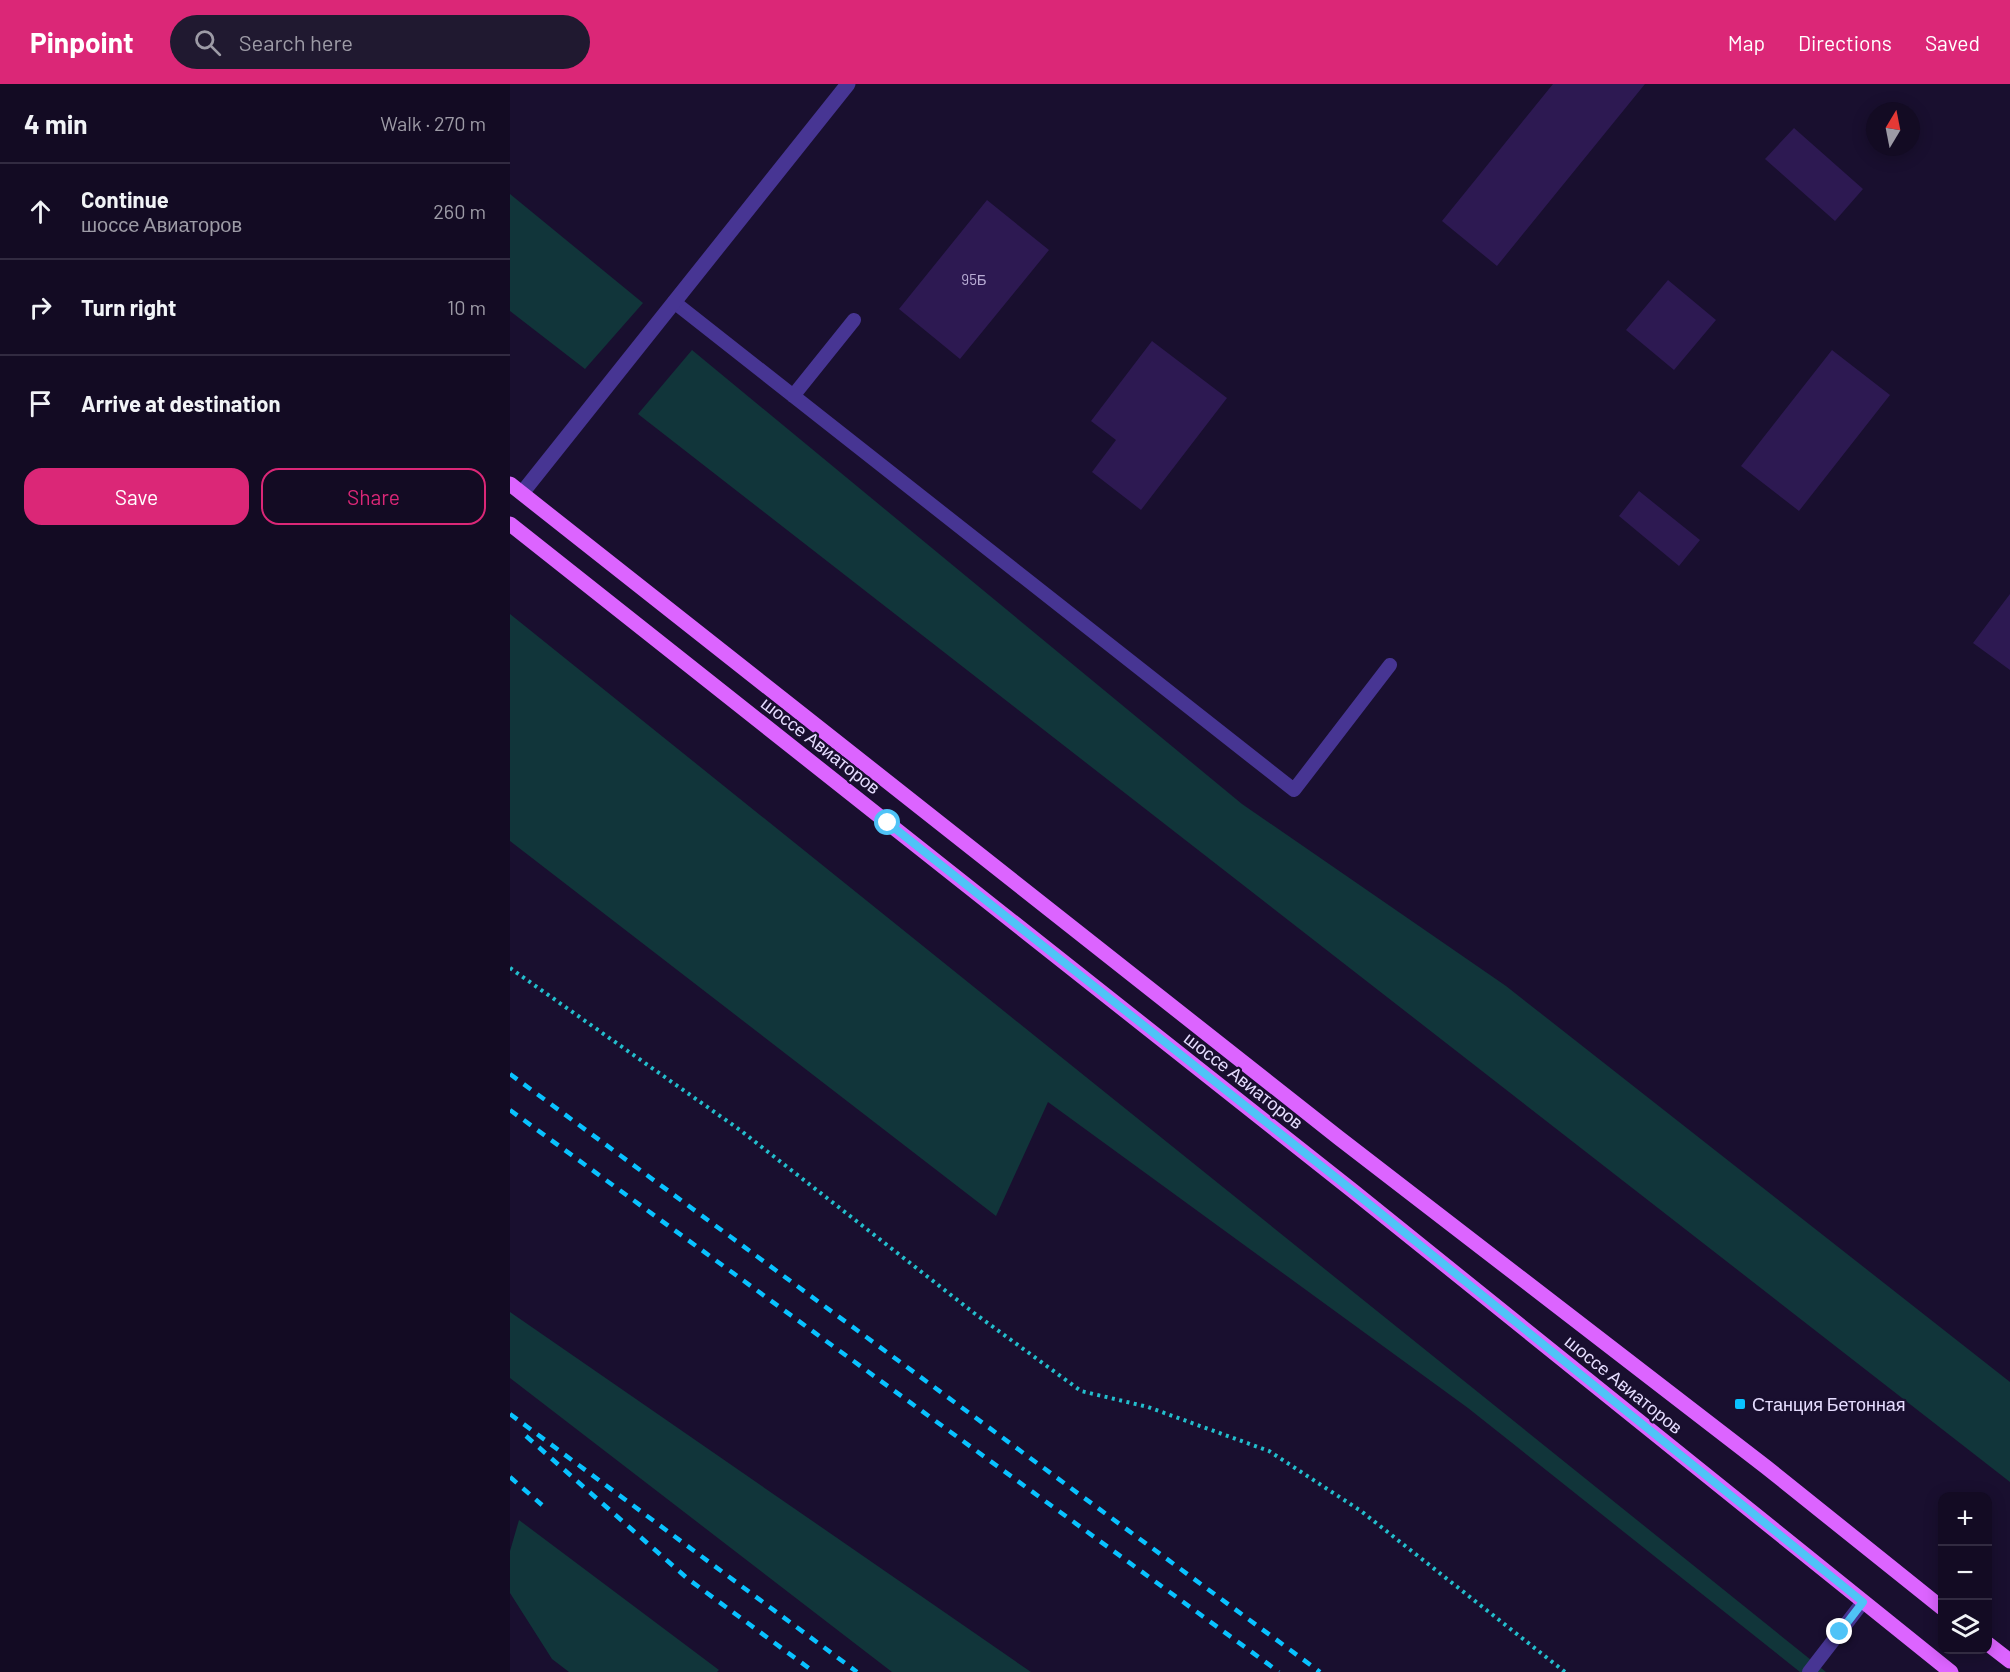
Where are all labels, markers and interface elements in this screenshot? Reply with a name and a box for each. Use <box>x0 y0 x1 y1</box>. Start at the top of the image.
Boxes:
search box <box>170 15 590 69</box>
text: Pinpoint <box>30 25 134 59</box>
icon: search <box>191 26 224 59</box>
text: Search here <box>239 29 353 55</box>
text: Map <box>1728 30 1765 55</box>
text: Directions <box>1798 30 1892 55</box>
text: Saved <box>1925 30 1980 55</box>
north arrow <box>1866 102 1920 156</box>
text: 4 min <box>24 108 88 139</box>
text: Walk · 270 m <box>380 111 486 135</box>
text: Continue <box>81 186 169 212</box>
icon: ahead <box>24 195 57 228</box>
text: 260 m <box>433 199 486 223</box>
text: шоссе Авиаторов <box>81 212 242 236</box>
house number: 95Б <box>961 270 987 288</box>
icon: right <box>24 291 57 324</box>
text: Turn right <box>81 294 176 320</box>
text: 10 m <box>447 295 486 319</box>
icon: arrive <box>24 387 57 420</box>
text: Arrive at destination <box>81 390 280 416</box>
button: Save <box>24 468 249 525</box>
button: Share <box>261 468 486 525</box>
street label: шоссе Авиаторов <box>757 692 885 798</box>
route start <box>874 809 900 835</box>
street label: шоссе Авиаторов <box>1180 1027 1308 1133</box>
street label: шоссе Авиаторов <box>1561 1330 1687 1438</box>
place label: Станция Бетонная <box>1752 1393 1906 1415</box>
marker: Станция Бетонная <box>1733 1397 1747 1411</box>
map controls <box>1938 1492 1992 1654</box>
button: + <box>1938 1492 1992 1546</box>
button: − <box>1938 1546 1992 1600</box>
button: layers <box>1938 1600 1992 1654</box>
route end <box>1826 1618 1852 1644</box>

